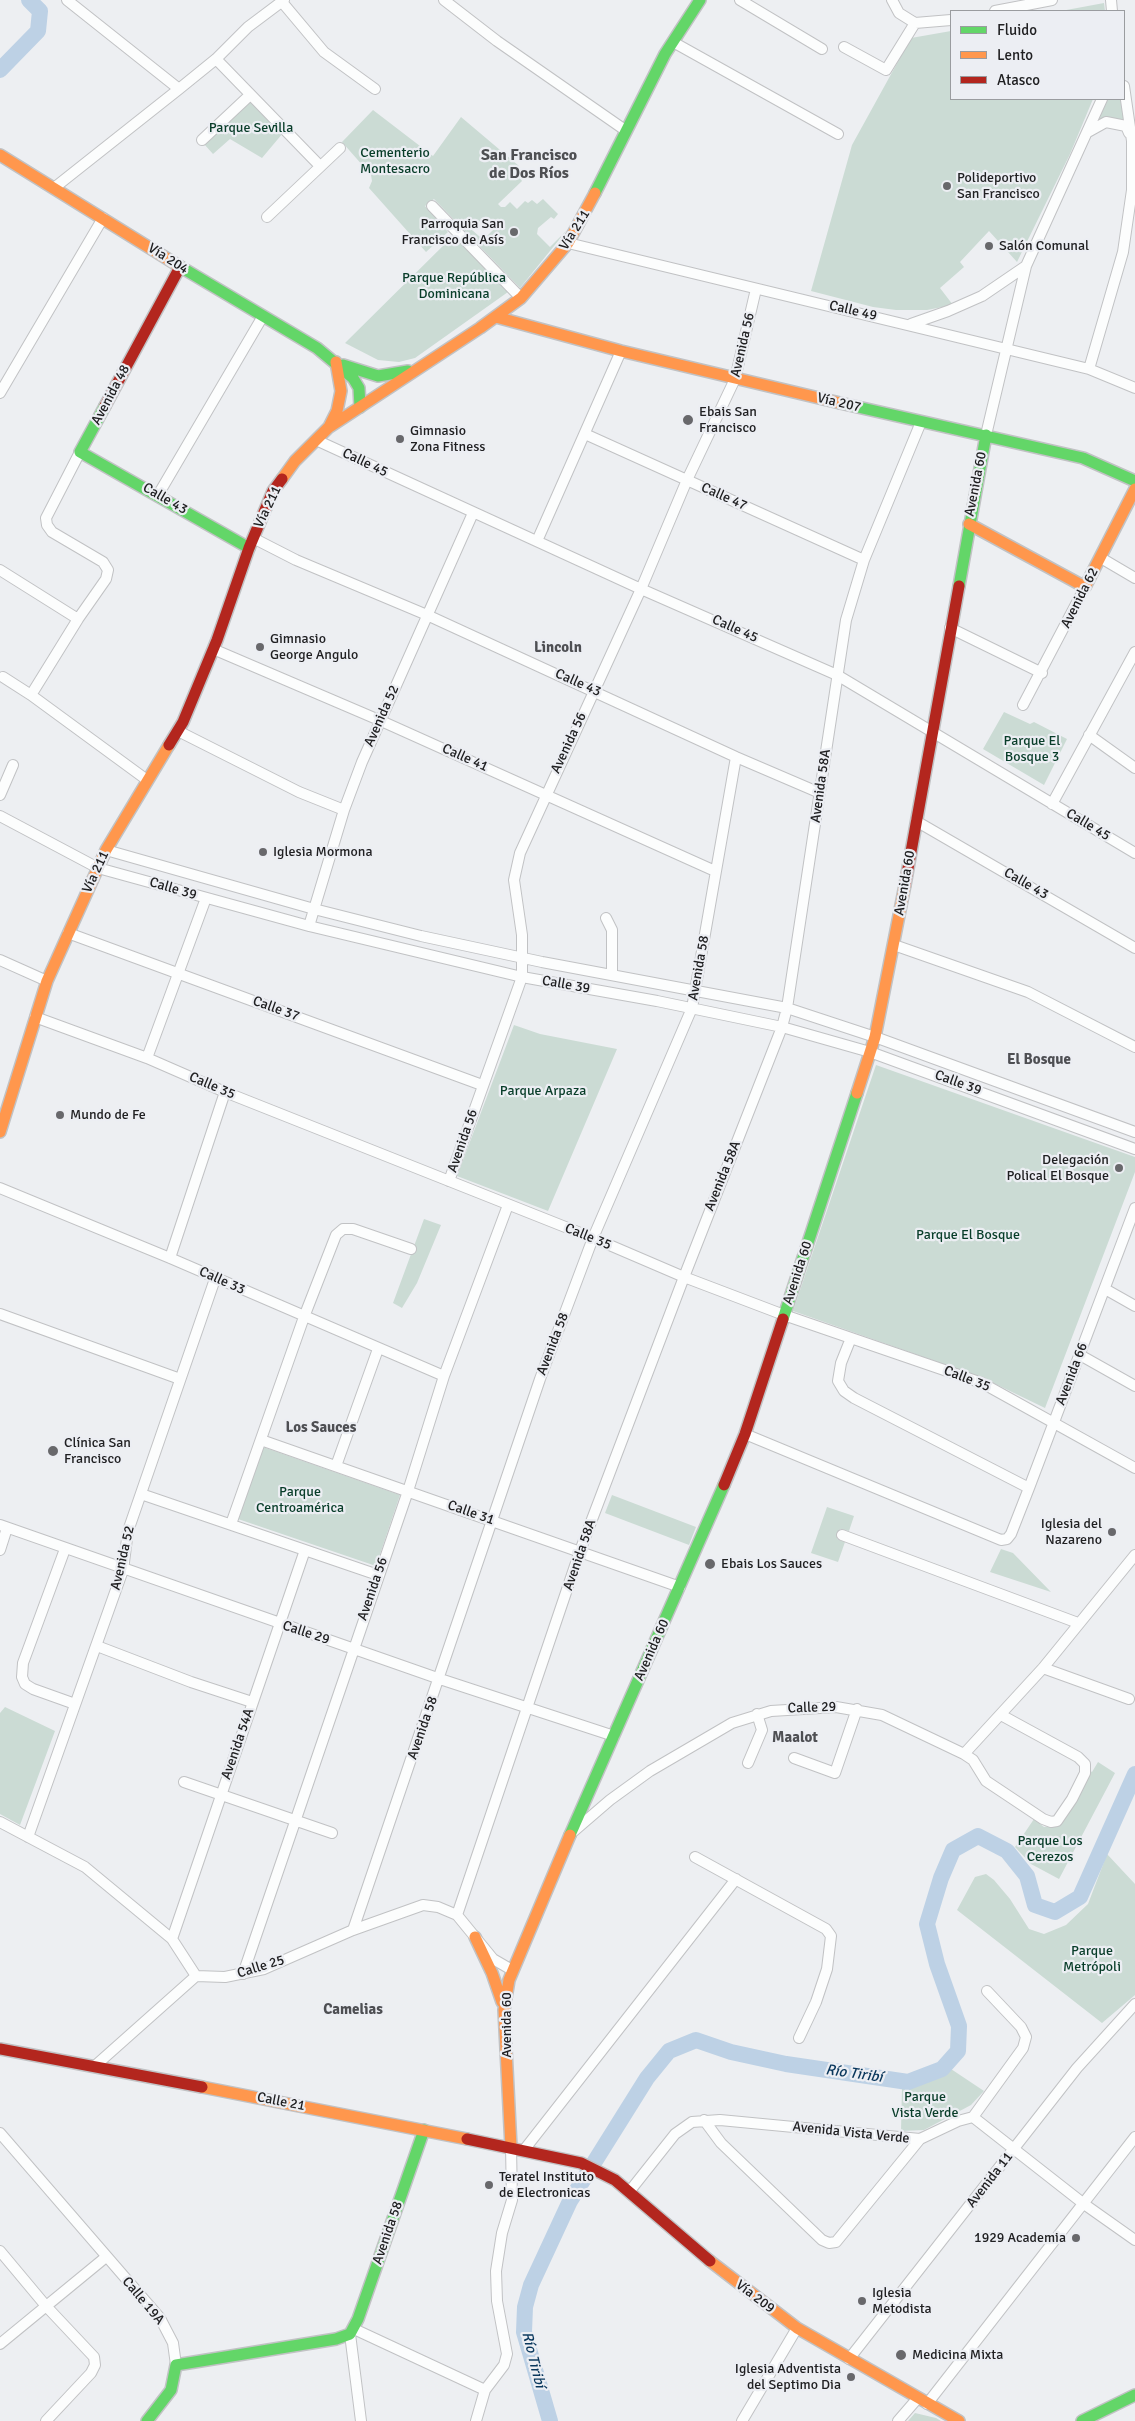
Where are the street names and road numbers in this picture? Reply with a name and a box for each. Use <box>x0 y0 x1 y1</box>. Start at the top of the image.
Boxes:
street label: Vía 211 <box>556 207 594 253</box>
street label: Vía 204 <box>145 240 191 278</box>
street label: Calle 49 <box>827 297 879 325</box>
street label: Avenida 56 <box>727 311 759 379</box>
street label: Avenida 48 <box>88 362 134 428</box>
street label: Vía 207 <box>815 390 863 416</box>
street label: Calle 45 <box>339 445 391 481</box>
street label: Avenida 60 <box>961 450 991 518</box>
street label: Calle 47 <box>698 479 750 515</box>
street label: Calle 43 <box>140 480 190 518</box>
street label: Vía 211 <box>251 483 285 531</box>
street label: Avenida 62 <box>1058 565 1102 631</box>
street label: Calle 45 <box>709 611 761 647</box>
street label: Calle 43 <box>552 665 604 701</box>
street label: Avenida 52 <box>361 683 403 749</box>
street label: Avenida 56 <box>548 710 590 776</box>
street label: Calle 41 <box>439 740 491 776</box>
street label: Avenida 58A <box>808 748 834 824</box>
street label: Calle 45 <box>1063 805 1113 845</box>
street label: Vía 211 <box>79 848 113 896</box>
street label: Avenida 60 <box>891 849 919 917</box>
street label: Calle 43 <box>1001 865 1051 903</box>
street label: Calle 39 <box>147 874 199 904</box>
street label: Avenida 58 <box>685 934 713 1002</box>
street label: Calle 39 <box>541 973 591 997</box>
street label: Calle 37 <box>250 993 302 1025</box>
street label: Calle 39 <box>932 1067 984 1099</box>
street label: Calle 35 <box>186 1069 238 1103</box>
street label: Avenida 56 <box>444 1107 482 1175</box>
street label: Avenida 58A <box>701 1138 745 1214</box>
street label: Calle 35 <box>562 1220 614 1254</box>
street label: Avenida 60 <box>780 1239 816 1307</box>
street label: Calle 33 <box>196 1263 248 1299</box>
street label: Avenida 58 <box>533 1310 573 1378</box>
street label: Avenida 66 <box>1052 1340 1092 1408</box>
street label: Calle 35 <box>941 1362 993 1396</box>
street label: Calle 31 <box>445 1497 497 1529</box>
street label: Avenida 58A <box>560 1517 600 1593</box>
street label: Avenida 52 <box>107 1524 139 1592</box>
street label: Avenida 56 <box>354 1555 392 1623</box>
street label: Avenida 60 <box>631 1617 673 1683</box>
street label: Calle 29 <box>280 1618 332 1648</box>
street label: Avenida 58 <box>404 1694 442 1762</box>
street label: Calle 29 <box>787 1699 837 1717</box>
street label: Avenida 54A <box>218 1706 258 1782</box>
street label: Calle 25 <box>235 1952 287 1982</box>
street label: Avenida 60 <box>499 1992 515 2058</box>
street label: Calle 21 <box>256 2089 306 2115</box>
street label: Avenida Vista Verde <box>792 2119 910 2147</box>
street label: Avenida 11 <box>963 2149 1017 2211</box>
street label: Avenida 58 <box>369 2199 407 2267</box>
street label: Calle 19A <box>118 2274 168 2328</box>
street label: Vía 209 <box>732 2277 778 2317</box>

